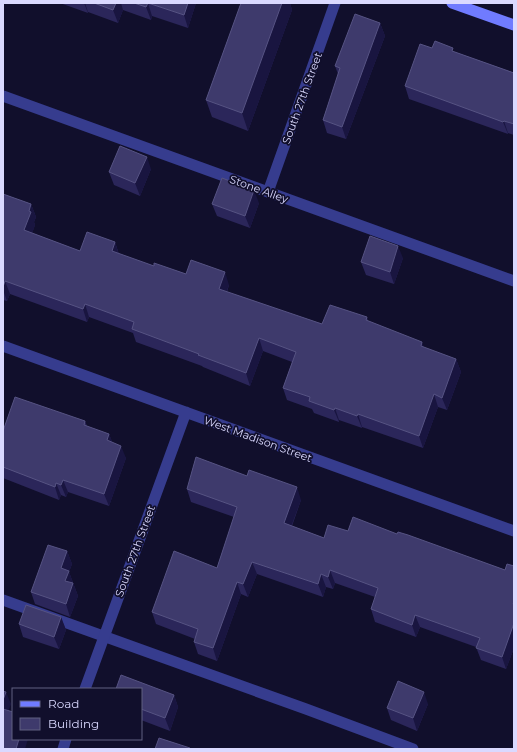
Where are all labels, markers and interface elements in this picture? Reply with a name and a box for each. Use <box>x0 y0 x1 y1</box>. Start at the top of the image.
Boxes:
street label: South 27th Street <box>279 50 325 146</box>
street label: Stone Alley <box>228 172 290 206</box>
street label: West Madison Street <box>202 413 315 465</box>
street label: South 27th Street <box>112 503 158 599</box>
legend <box>12 688 142 740</box>
text: Road <box>48 696 79 711</box>
text: Building <box>48 716 99 731</box>

